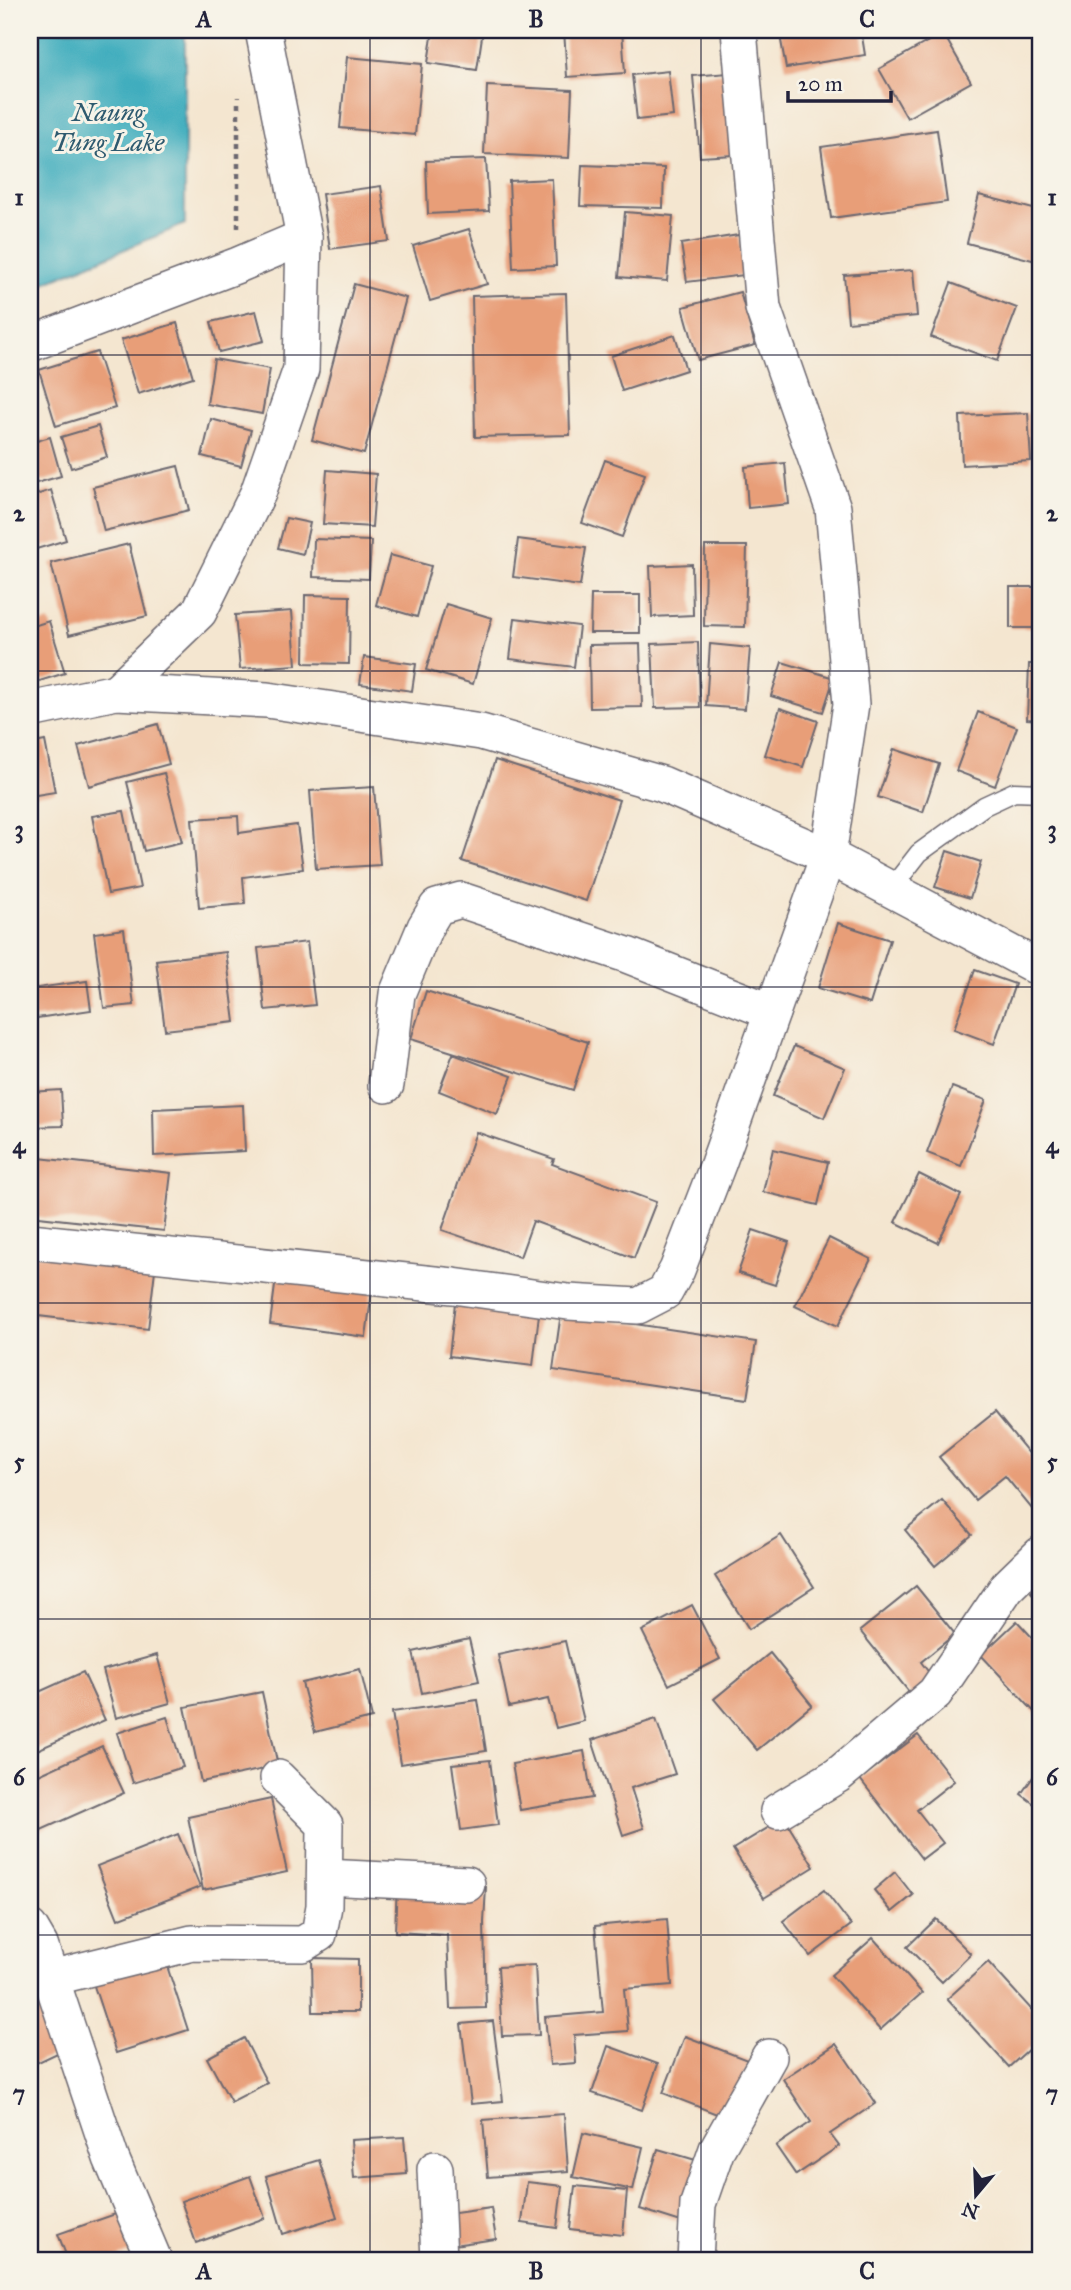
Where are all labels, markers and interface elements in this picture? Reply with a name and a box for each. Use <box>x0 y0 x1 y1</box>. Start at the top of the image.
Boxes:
text: A <box>194 5 212 33</box>
text: B <box>528 5 544 33</box>
text: C <box>859 5 875 33</box>
scale bar <box>788 60 891 104</box>
text: 20 m <box>798 71 843 97</box>
water label: Naung Tung Lake <box>52 96 166 158</box>
text: 1 <box>14 183 24 211</box>
text: 1 <box>1047 183 1057 211</box>
text: 2 <box>13 499 25 527</box>
text: 2 <box>1046 499 1058 527</box>
text: 3 <box>14 815 24 844</box>
text: 3 <box>1047 815 1057 844</box>
text: 4 <box>13 1131 27 1159</box>
text: 4 <box>1046 1131 1060 1159</box>
text: 5 <box>14 1447 25 1475</box>
text: 5 <box>1047 1447 1058 1475</box>
text: 6 <box>13 1763 26 1791</box>
text: 6 <box>1046 1763 1059 1791</box>
text: 7 <box>13 2079 25 2107</box>
text: 7 <box>1046 2079 1058 2107</box>
north arrow <box>942 2160 1012 2230</box>
text: N <box>959 2197 982 2224</box>
text: A <box>194 2257 212 2285</box>
text: B <box>528 2257 544 2285</box>
text: C <box>859 2257 875 2285</box>

